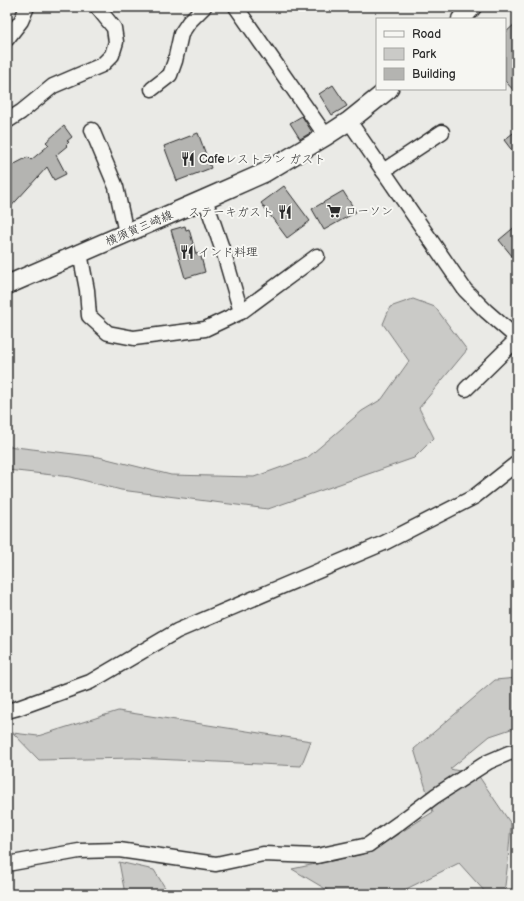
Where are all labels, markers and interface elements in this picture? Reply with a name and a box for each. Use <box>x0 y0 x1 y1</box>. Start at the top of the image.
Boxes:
legend <box>376 18 506 90</box>
text: Road <box>412 27 441 42</box>
text: Park <box>412 47 436 62</box>
text: Building <box>412 67 456 82</box>
restaurant icon: Cafeレストラン ガスト <box>180 151 196 167</box>
place label: Cafeレストラン ガスト <box>199 152 326 167</box>
supermarket icon: ローソン <box>326 203 342 219</box>
restaurant icon: ステーキガスト <box>277 204 293 220</box>
place label: ローソン <box>345 204 393 219</box>
place label: ステーキガスト <box>188 205 274 220</box>
street label: 横須賀三崎線 <box>103 207 175 249</box>
restaurant icon: インド料理 <box>179 244 195 260</box>
place label: インド料理 <box>198 245 258 260</box>

